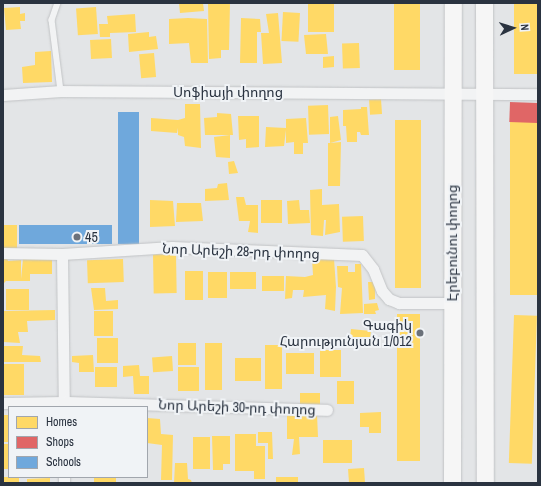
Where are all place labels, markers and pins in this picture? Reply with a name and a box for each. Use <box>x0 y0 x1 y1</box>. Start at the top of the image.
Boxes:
place label: 45 <box>85 229 98 245</box>
marker: 45 <box>72 232 82 242</box>
place label: Գագիկ Հարությունյան 1/012 <box>280 317 412 350</box>
marker: Գագիկ Հարությունյան 1/012 <box>415 328 425 338</box>

